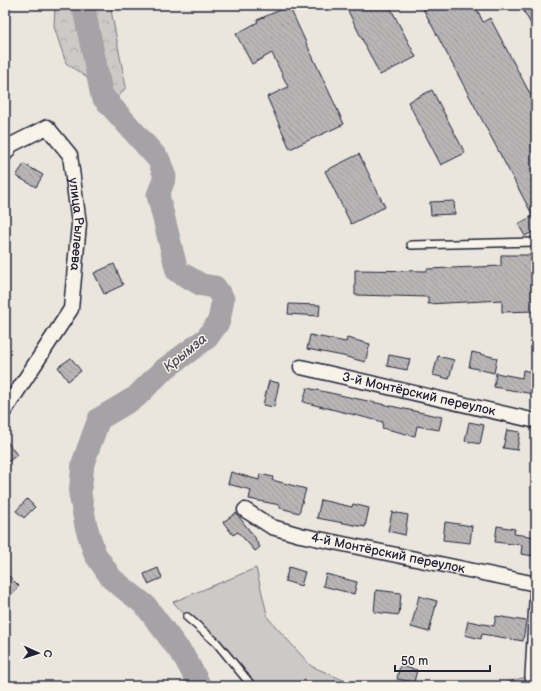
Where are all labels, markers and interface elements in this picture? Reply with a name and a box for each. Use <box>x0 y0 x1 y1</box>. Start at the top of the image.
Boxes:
street label: улица Рылеева <box>65 177 87 272</box>
water label: Крымза <box>160 330 210 376</box>
street label: 3-й Монтёрский переулок <box>341 369 497 419</box>
street label: 4-й Монтёрский переулок <box>310 529 467 577</box>
north arrow <box>18 633 58 673</box>
scale bar <box>395 647 490 673</box>
text: С <box>41 649 54 658</box>
text: 50 m <box>401 654 428 669</box>

